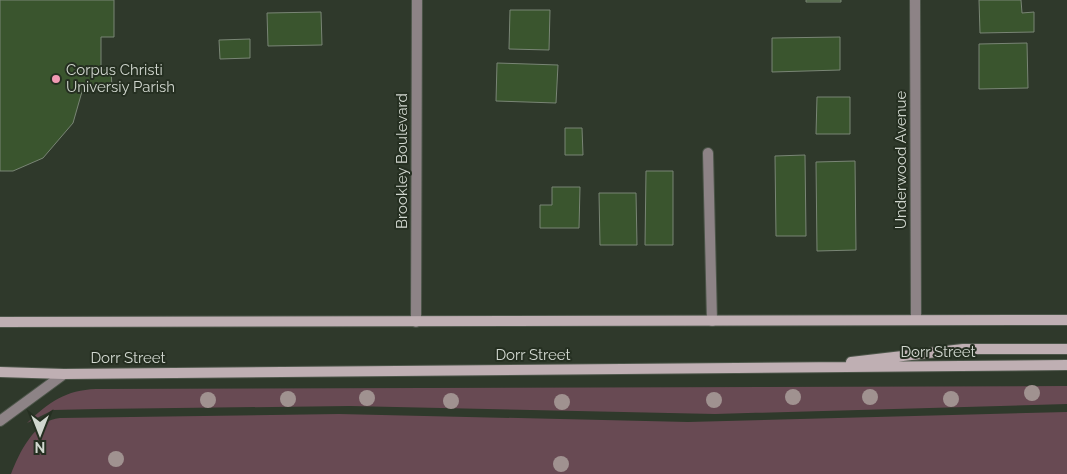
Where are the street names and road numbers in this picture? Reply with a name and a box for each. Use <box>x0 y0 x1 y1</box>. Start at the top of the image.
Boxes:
street label: Underwood Avenue <box>892 91 910 229</box>
street label: Brookley Boulevard <box>393 93 411 229</box>
street label: Dorr Street <box>900 343 976 361</box>
street label: Dorr Street <box>495 346 571 364</box>
street label: Dorr Street <box>90 349 166 367</box>

